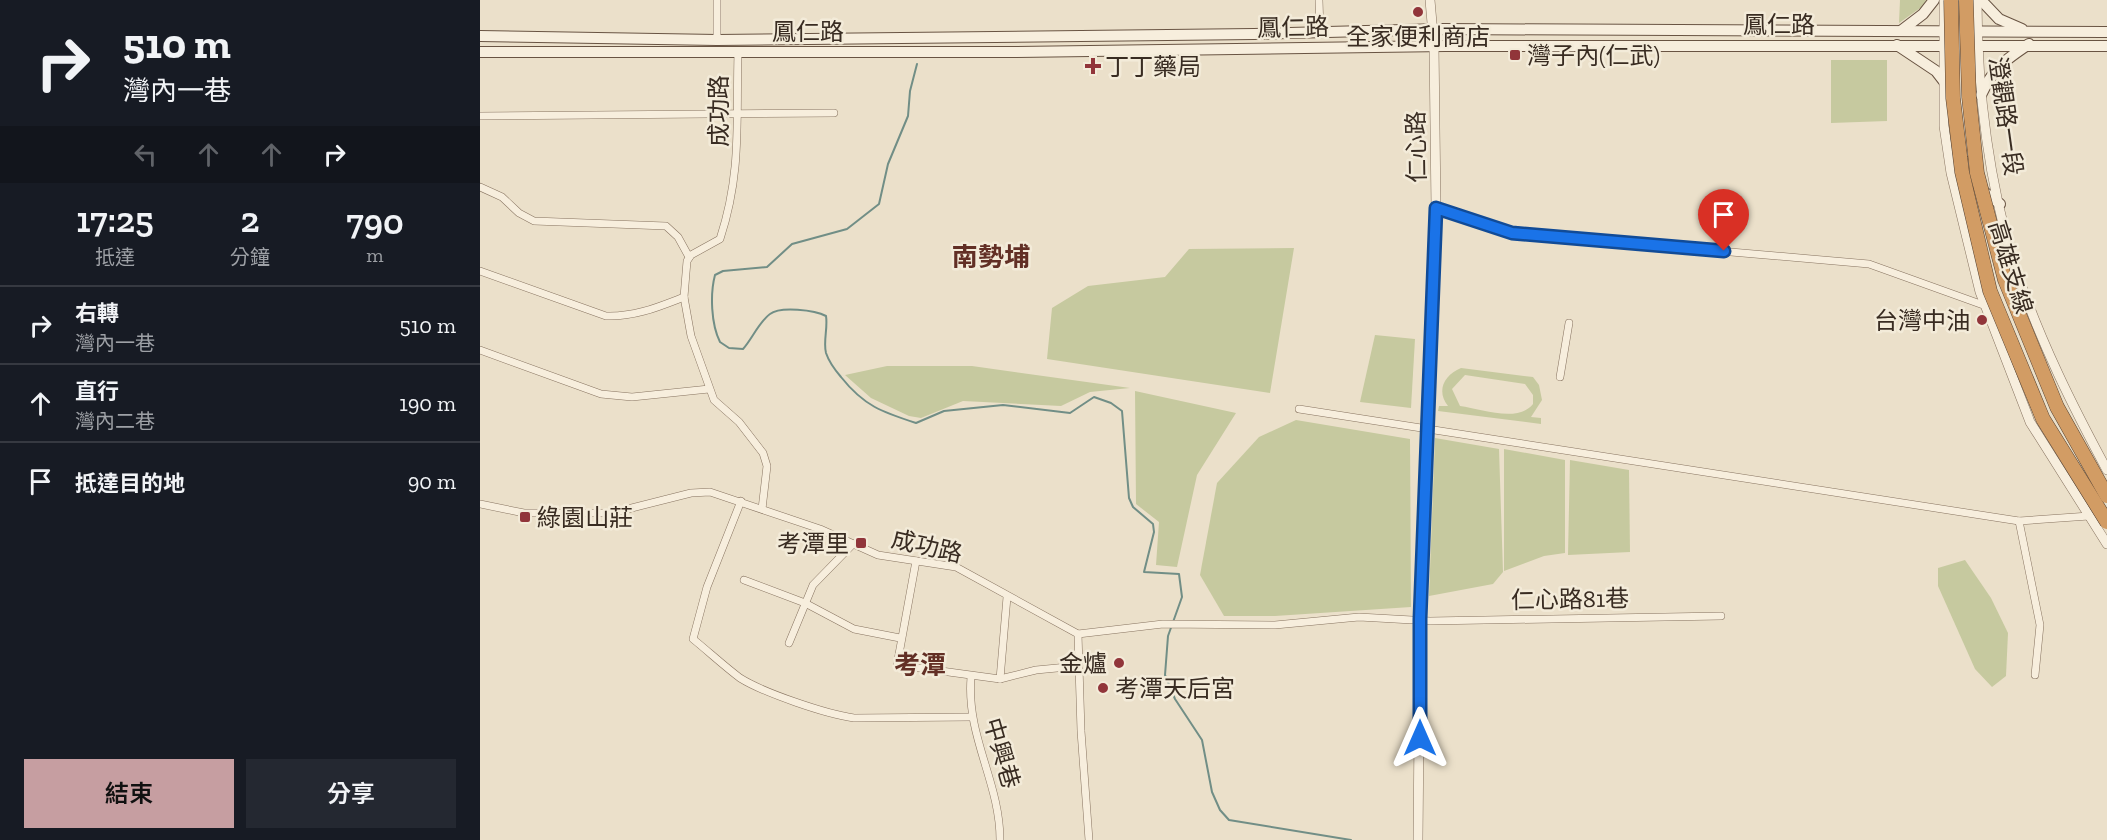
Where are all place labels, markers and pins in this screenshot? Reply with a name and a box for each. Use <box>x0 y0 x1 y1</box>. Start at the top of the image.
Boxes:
marker: 全家便利商店 <box>1411 5 1425 19</box>
place label: 全家便利商店 <box>1346 22 1490 51</box>
place label: 灣子內(仁武) <box>1527 41 1660 70</box>
marker: 灣子內(仁武) <box>1508 48 1522 62</box>
place label: 丁丁藥局 <box>1105 52 1201 81</box>
marker: 丁丁藥局 <box>1086 59 1100 73</box>
pin <box>1698 189 1749 251</box>
place label: 台灣中油 <box>1874 306 1970 335</box>
marker: 台灣中油 <box>1975 313 1989 327</box>
place label: 綠園山莊 <box>537 503 633 532</box>
marker: 綠園山莊 <box>518 510 532 524</box>
place label: 考潭里 <box>777 529 849 558</box>
marker: 考潭里 <box>854 536 868 550</box>
place label: 金爐 <box>1059 649 1107 678</box>
marker: 金爐 <box>1112 656 1126 670</box>
place label: 考潭天后宮 <box>1115 674 1235 703</box>
marker: 考潭天后宮 <box>1096 681 1110 695</box>

